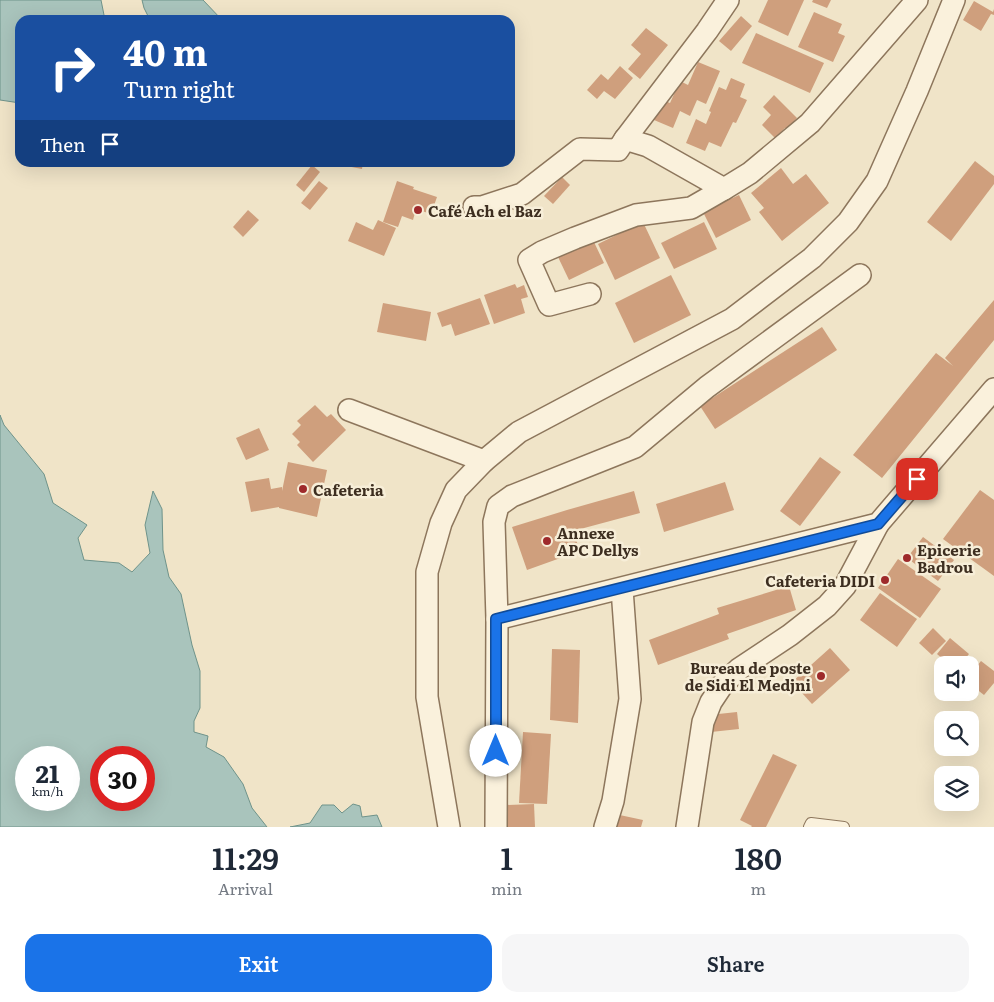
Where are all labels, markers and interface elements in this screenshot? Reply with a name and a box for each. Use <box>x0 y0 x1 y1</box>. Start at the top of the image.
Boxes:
text: 40 m <box>123 25 208 77</box>
icon: right <box>40 35 105 100</box>
text: Turn right <box>123 72 235 105</box>
text: Then <box>40 130 86 158</box>
icon: arrive <box>96 130 124 158</box>
place label: Café Ach el Baz <box>428 199 542 222</box>
marker: Café Ach el Baz <box>412 204 424 216</box>
pin <box>896 458 938 500</box>
icon: arrive <box>903 465 931 493</box>
place label: Cafeteria <box>313 478 384 501</box>
marker: Cafeteria <box>297 483 309 495</box>
place label: Annexe APC Dellys <box>557 521 639 561</box>
marker: Annexe APC Dellys <box>541 535 553 547</box>
place label: Epicerie Badrou <box>917 538 981 578</box>
marker: Epicerie Badrou <box>901 552 913 564</box>
place label: Cafeteria DIDI <box>765 569 875 592</box>
marker: Cafeteria DIDI <box>879 574 891 586</box>
place label: Bureau de poste de Sidi El Medjni <box>685 656 812 696</box>
map controls <box>934 656 979 811</box>
button: sound <box>934 656 979 701</box>
marker: Bureau de poste de Sidi El Medjni <box>815 670 827 682</box>
button: search <box>934 711 979 756</box>
position arrow <box>469 724 521 776</box>
speed limit sign: 30 <box>90 746 155 811</box>
text: 21 <box>36 754 59 791</box>
button: layers <box>934 766 979 811</box>
text: km/h <box>32 782 63 800</box>
text: 11:29 <box>212 835 279 879</box>
text: 1 <box>500 835 513 879</box>
text: 180 <box>734 835 782 879</box>
text: Arrival <box>218 876 273 900</box>
text: min <box>491 876 522 900</box>
text: m <box>750 876 766 900</box>
button: Exit <box>25 934 492 992</box>
button: Share <box>502 934 969 992</box>

